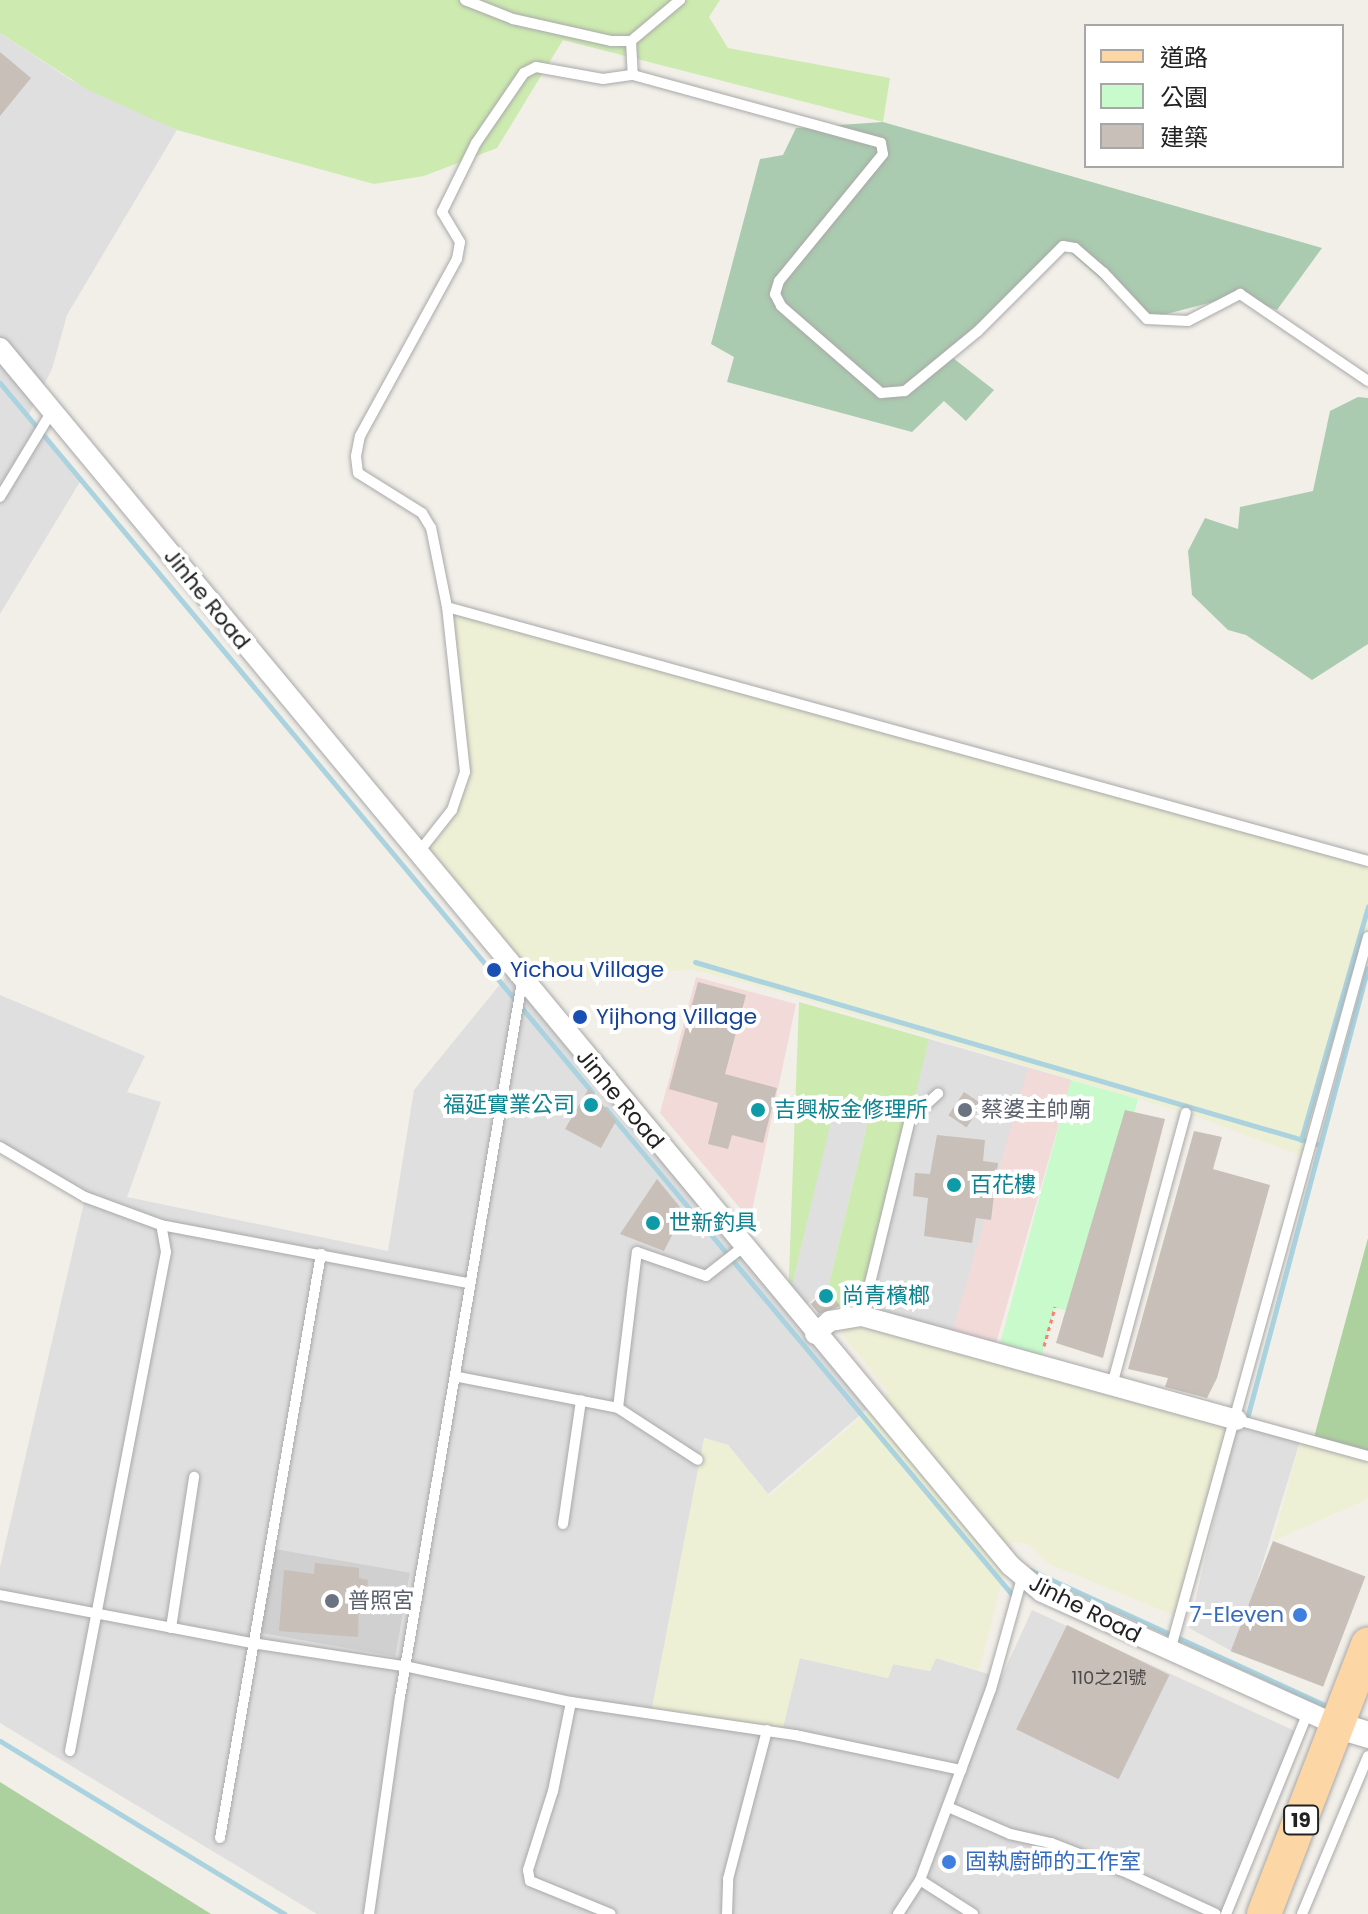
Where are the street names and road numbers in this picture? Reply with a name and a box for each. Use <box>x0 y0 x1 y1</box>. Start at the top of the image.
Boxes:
street label: Jinhe Road <box>158 543 256 655</box>
street label: Jinhe Road <box>571 1044 669 1154</box>
street label: Jinhe Road <box>1025 1570 1145 1648</box>
road number: 19 <box>1283 1804 1319 1836</box>

